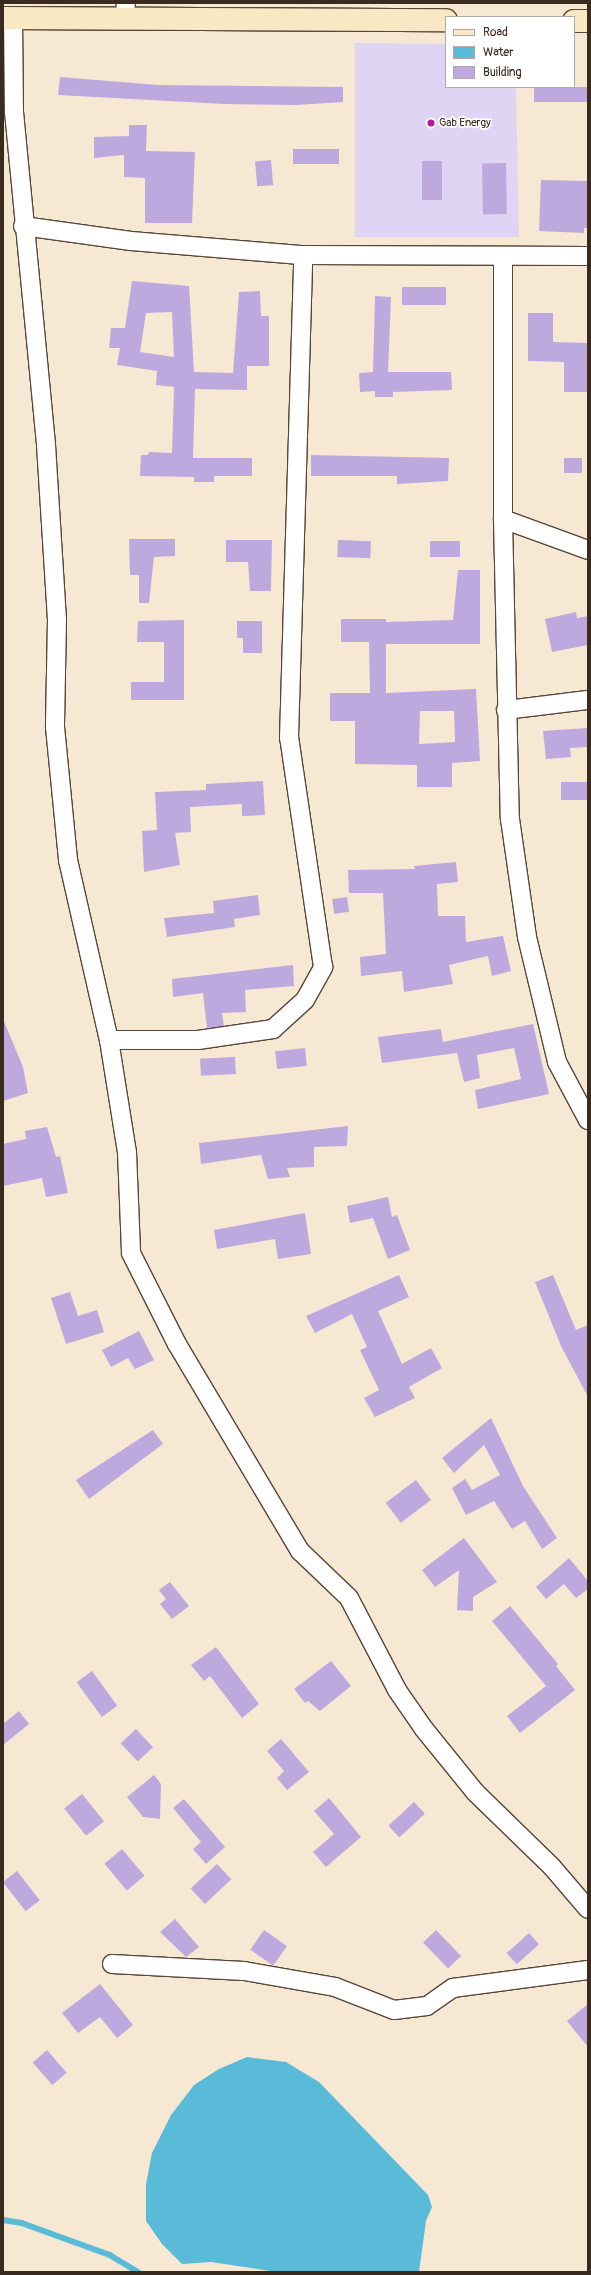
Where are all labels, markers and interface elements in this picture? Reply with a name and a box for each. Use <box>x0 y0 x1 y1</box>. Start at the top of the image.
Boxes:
legend <box>445 16 575 88</box>
text: Road <box>483 25 508 40</box>
text: Water <box>483 45 514 60</box>
text: Building <box>483 65 522 80</box>
place label: Gab Energy <box>439 116 491 130</box>
marker: Gab Energy <box>426 118 436 128</box>

